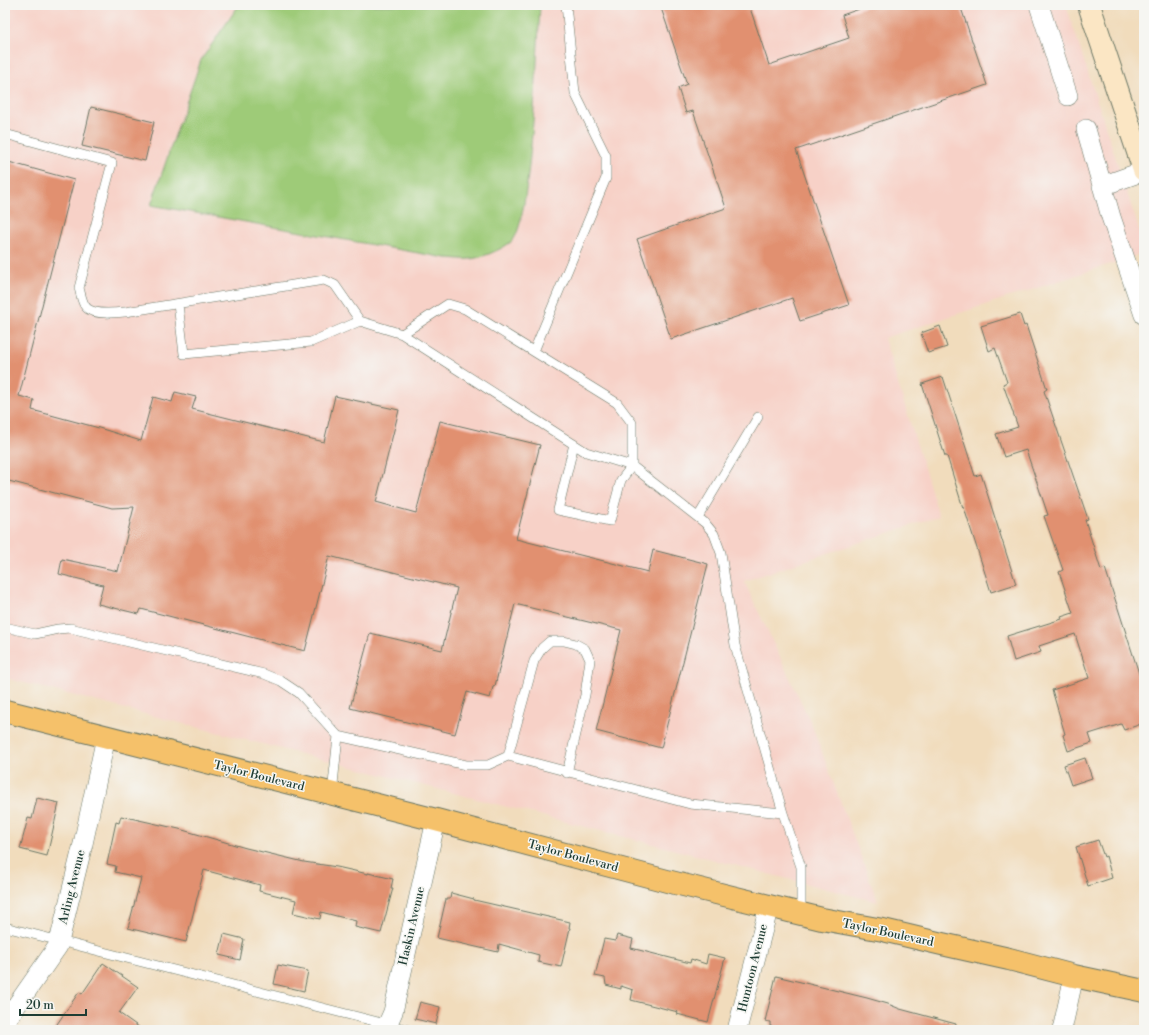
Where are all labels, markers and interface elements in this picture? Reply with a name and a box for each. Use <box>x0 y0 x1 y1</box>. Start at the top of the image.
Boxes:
street label: Taylor Boulevard <box>212 757 306 795</box>
street label: Taylor Boulevard <box>526 837 620 875</box>
street label: Arling Avenue <box>55 848 88 927</box>
street label: Haskin Avenue <box>396 885 428 967</box>
street label: Taylor Boulevard <box>841 916 935 950</box>
street label: Huntoon Avenue <box>735 922 771 1014</box>
scale bar <box>20 991 86 1017</box>
text: 20 m <box>26 998 54 1013</box>

